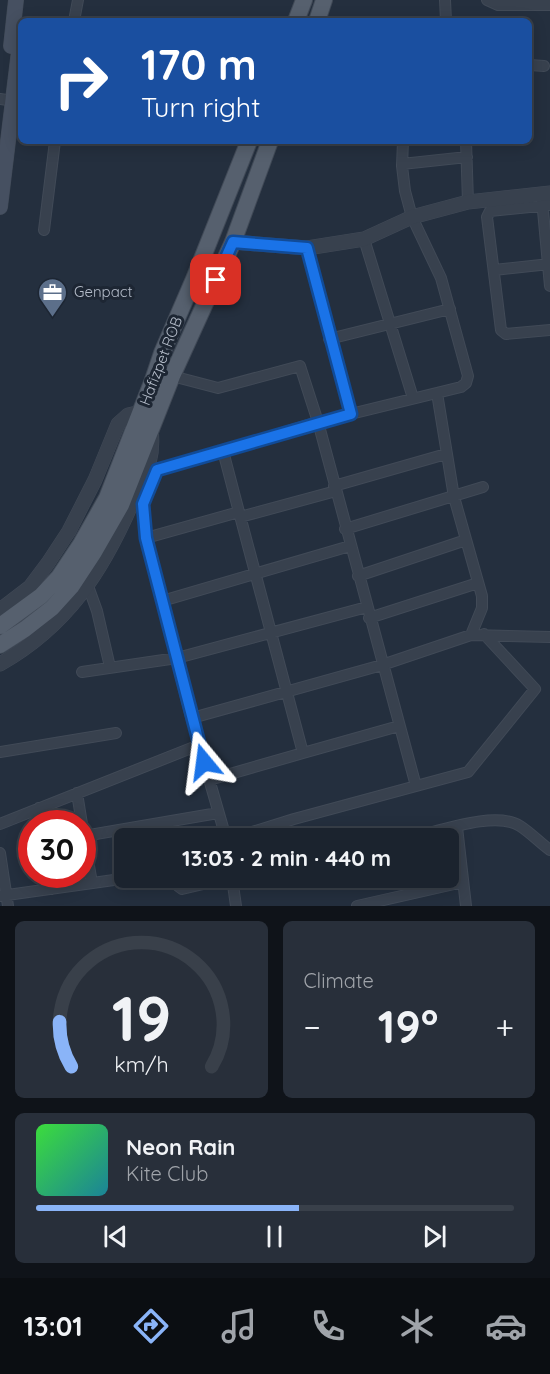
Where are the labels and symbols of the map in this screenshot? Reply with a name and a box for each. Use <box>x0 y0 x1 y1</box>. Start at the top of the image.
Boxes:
pin <box>190 254 241 305</box>
office icon: Genpact <box>37 276 69 318</box>
place label: Genpact <box>74 282 133 301</box>
street label: Hafizpet ROB <box>135 314 186 408</box>
position arrow <box>172 730 236 794</box>
speed limit sign: 30 <box>18 810 96 888</box>

